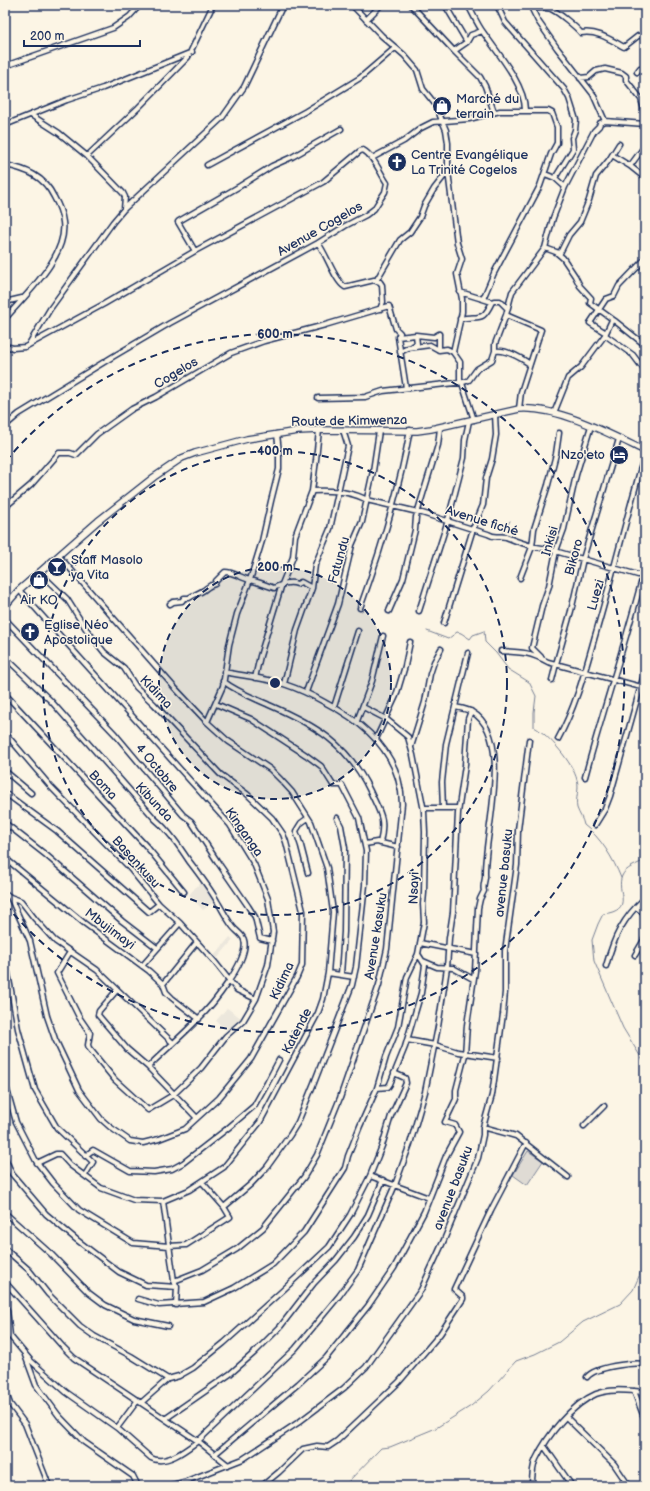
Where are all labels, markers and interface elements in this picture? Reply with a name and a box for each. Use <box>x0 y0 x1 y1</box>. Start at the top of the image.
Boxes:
scale bar <box>24 22 140 48</box>
text: 200 m <box>30 29 64 44</box>
place label: Marché du terrain <box>456 91 519 122</box>
shop icon: Marché du terrain <box>431 95 453 117</box>
place label: Centre Evangélique La Trinité Cogelos <box>411 147 528 178</box>
church icon: Centre Evangélique La Trinité Cogelos <box>386 151 408 173</box>
street label: Avenue Cogelos <box>275 198 366 260</box>
text: 600 m <box>257 327 293 342</box>
street label: Cogelos <box>151 353 201 392</box>
street label: Route de Kimwenza <box>291 412 407 430</box>
text: 400 m <box>257 444 293 459</box>
hotel icon: Nzo'eto <box>608 444 630 466</box>
place label: Nzo'eto <box>561 447 605 463</box>
street label: Avenue fiché <box>444 502 521 540</box>
street label: Inkisi <box>538 524 562 558</box>
street label: Fatundu <box>325 535 353 585</box>
street label: Bikoro <box>561 537 587 577</box>
place label: Staff Masolo ya Vita <box>70 552 143 583</box>
bar icon: Staff Masolo ya Vita <box>46 556 68 578</box>
text: 200 m <box>257 560 293 575</box>
shop icon: Air KO <box>28 569 50 591</box>
street label: Luezi <box>584 578 608 612</box>
place label: Air KO <box>20 592 58 608</box>
place label: Eglise Néo Apostolique <box>44 617 113 648</box>
church icon: Eglise Néo Apostolique <box>19 621 41 643</box>
street label: Kidima <box>136 672 176 712</box>
centre of rings <box>268 676 282 690</box>
street label: 4 Octobre <box>132 740 182 796</box>
street label: Boma <box>85 767 121 803</box>
street label: Kibunda <box>132 779 176 825</box>
street label: Kinganga <box>221 805 267 859</box>
street label: avenue basuku <box>491 828 517 918</box>
street label: Basankusu <box>108 833 164 891</box>
street label: Nsayi <box>405 871 423 905</box>
street label: Avenue kasuku <box>361 891 391 981</box>
street label: Mbujimayi <box>82 905 138 953</box>
street label: Kidima <box>266 959 298 1003</box>
street label: Katende <box>279 1005 315 1057</box>
street label: avenue basuku <box>430 1144 476 1232</box>

